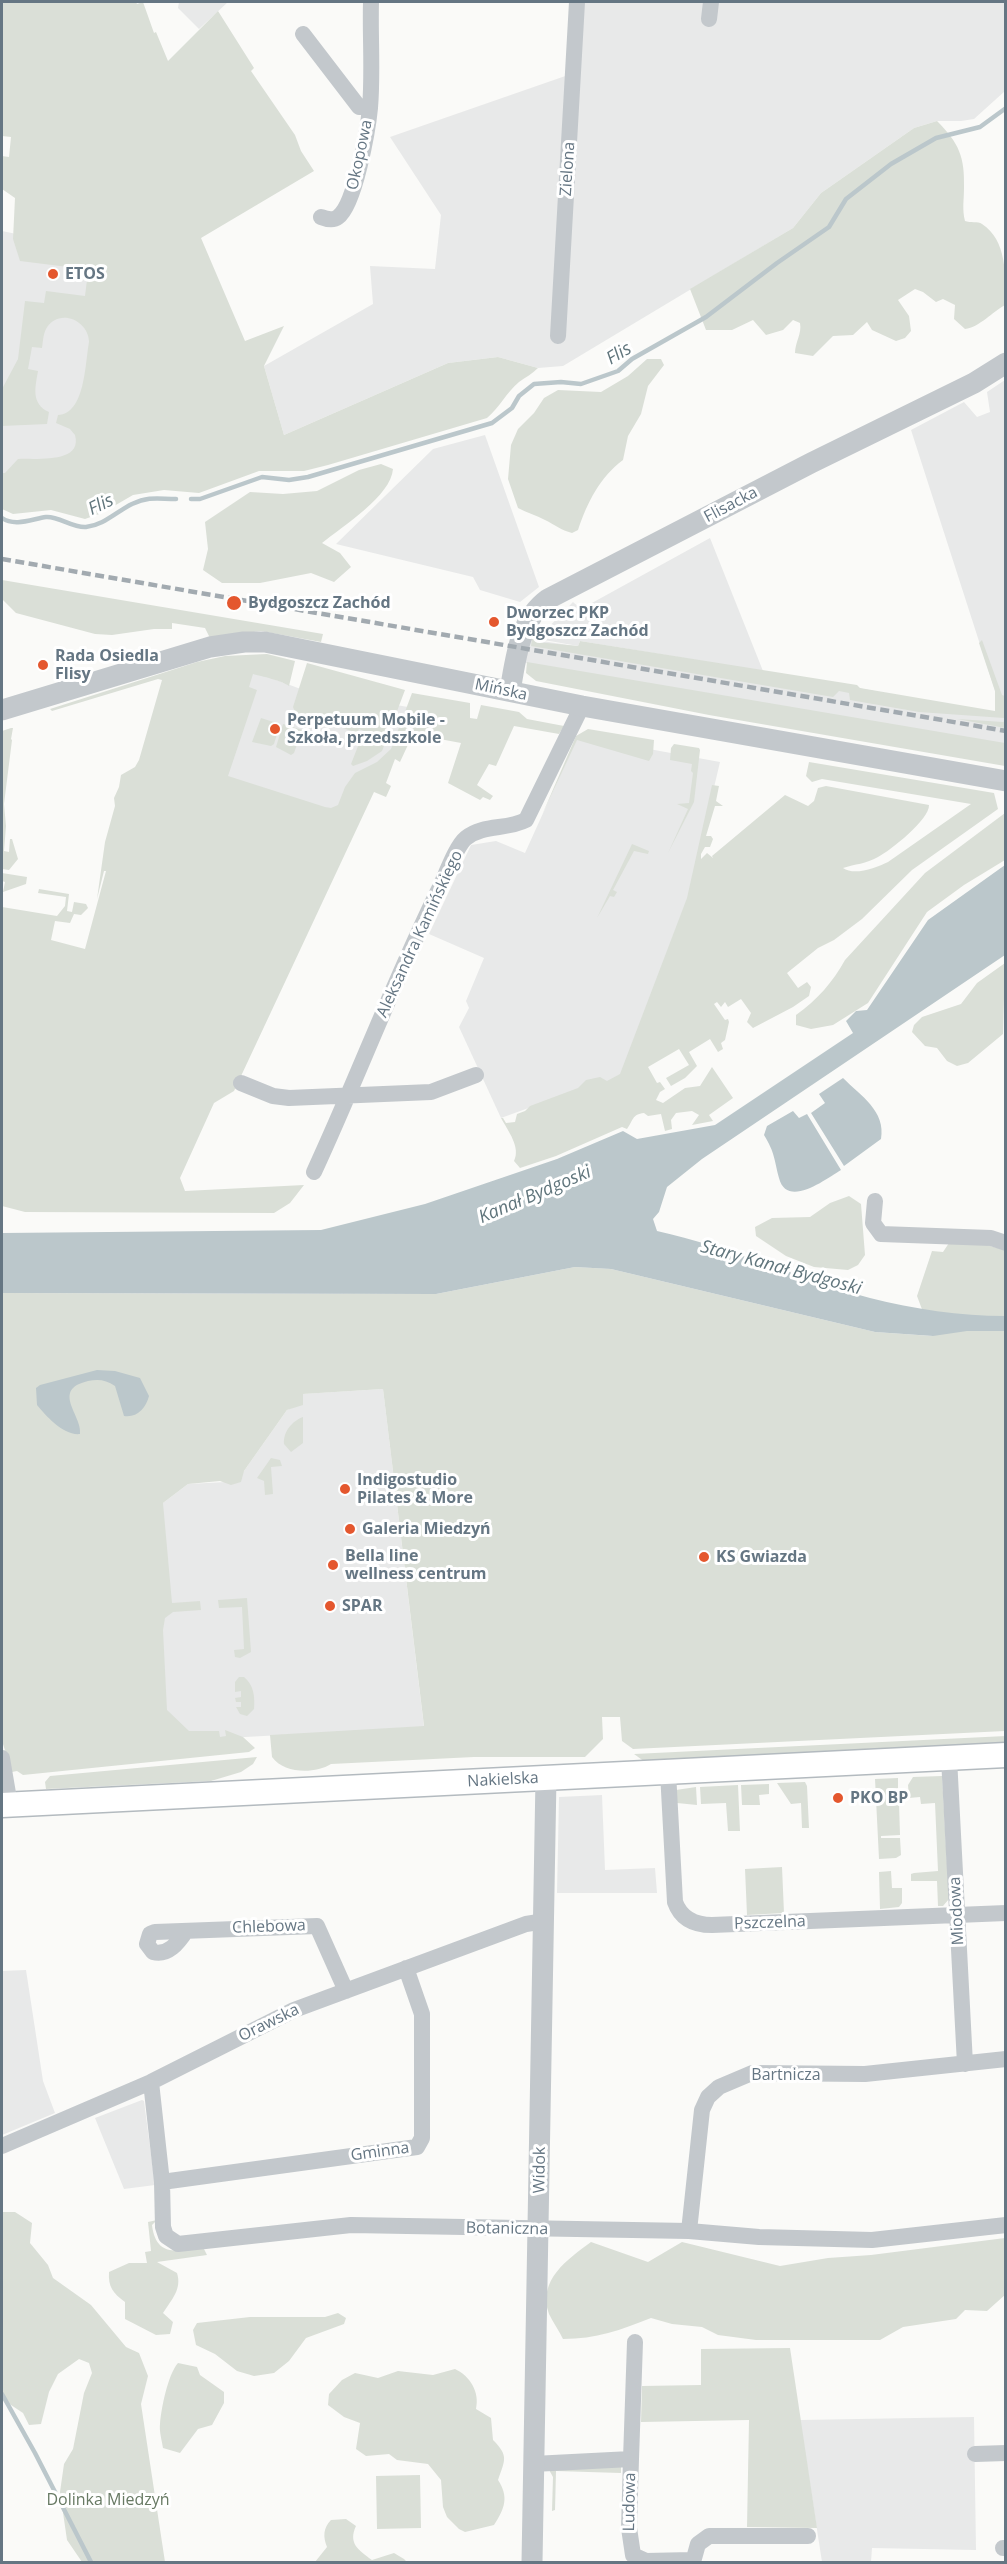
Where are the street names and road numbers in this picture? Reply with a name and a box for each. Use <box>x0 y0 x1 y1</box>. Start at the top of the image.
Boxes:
street label: Okopowa <box>343 118 377 192</box>
street label: Zielona <box>557 141 579 197</box>
street label: Flisacka <box>701 483 761 527</box>
street label: Mińska <box>473 675 529 705</box>
street label: Aleksandra Kamińskiego <box>373 847 467 1021</box>
street label: Nakielska <box>467 1769 539 1791</box>
street label: Miodowa <box>946 1876 968 1946</box>
street label: Pszczelna <box>734 1912 806 1934</box>
street label: Chlebowa <box>232 1916 306 1938</box>
street label: Orawska <box>235 2000 303 2046</box>
street label: Bartnicza <box>751 2065 821 2085</box>
street label: Gminna <box>349 2138 411 2166</box>
street label: Widok <box>530 2147 550 2193</box>
street label: Botaniczna <box>466 2219 548 2239</box>
street label: Ludowa <box>620 2472 640 2532</box>

